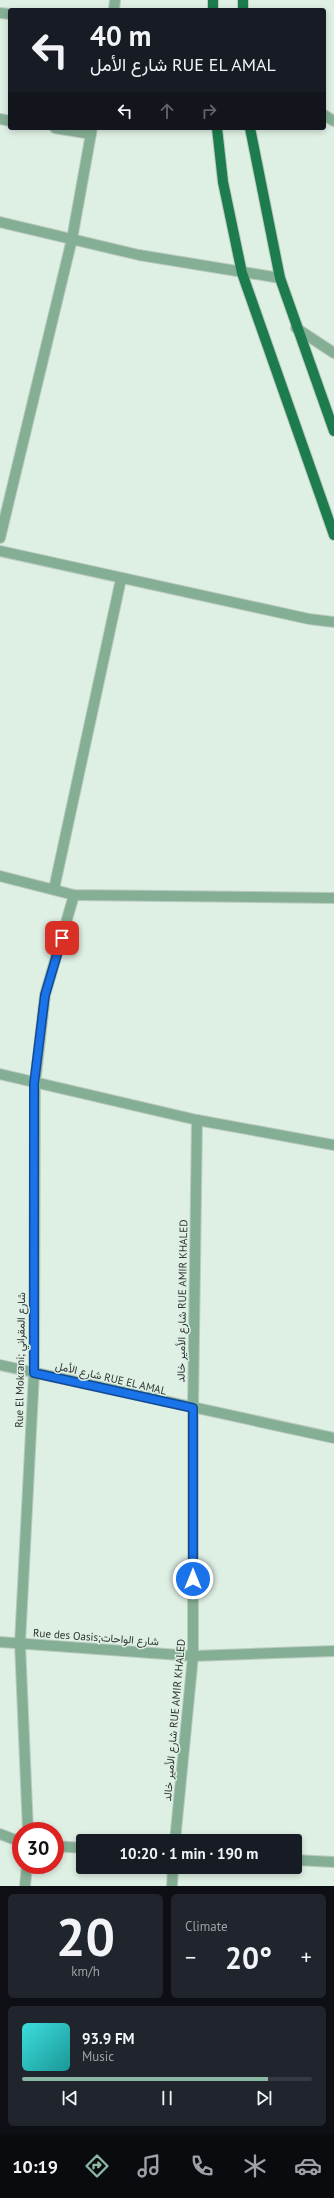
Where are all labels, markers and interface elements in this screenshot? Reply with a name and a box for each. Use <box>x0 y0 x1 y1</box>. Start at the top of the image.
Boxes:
text: 40 m <box>90 17 151 54</box>
icon: left <box>24 24 76 76</box>
text: شارع الأمل RUE EL AMAL <box>90 53 276 76</box>
icon: left <box>114 100 136 122</box>
icon: ahead <box>156 100 178 122</box>
icon: right <box>198 100 220 122</box>
pin <box>45 921 79 955</box>
icon: arrive <box>51 927 73 949</box>
street label: شارع الأمير خالد RUE AMIR KHALED <box>174 1219 191 1383</box>
street label: Rue El Mokrani; شارع المقراني <box>12 1292 31 1428</box>
street label: شارع الأمل RUE EL AMAL <box>54 1358 168 1399</box>
position arrow <box>172 1558 214 1600</box>
street label: Rue des Oasis;شارع الواحات <box>33 1626 160 1649</box>
street label: شارع الأمير خالد RUE AMIR KHALED <box>160 1638 189 1802</box>
speed limit sign: 30 <box>12 1822 64 1874</box>
text: 10:20 · 1 min · 190 m <box>120 1844 258 1863</box>
text: 20 <box>56 1903 115 1970</box>
text: Climate <box>185 1918 228 1935</box>
text: 20° <box>225 1938 272 1977</box>
text: − <box>185 1943 196 1971</box>
text: + <box>301 1943 312 1971</box>
text: km/h <box>71 1963 100 1980</box>
text: 93.9 FM <box>82 2029 135 2048</box>
text: Music <box>82 2048 114 2065</box>
icon: previous <box>59 2087 81 2109</box>
icon: pause <box>156 2087 178 2109</box>
icon: next <box>253 2087 275 2109</box>
icon: directions <box>83 2152 111 2180</box>
icon: music <box>135 2152 163 2180</box>
icon: phone <box>188 2152 216 2180</box>
icon: climate <box>241 2152 269 2180</box>
icon: car <box>294 2152 322 2180</box>
text: 10:19 <box>12 2155 58 2178</box>

